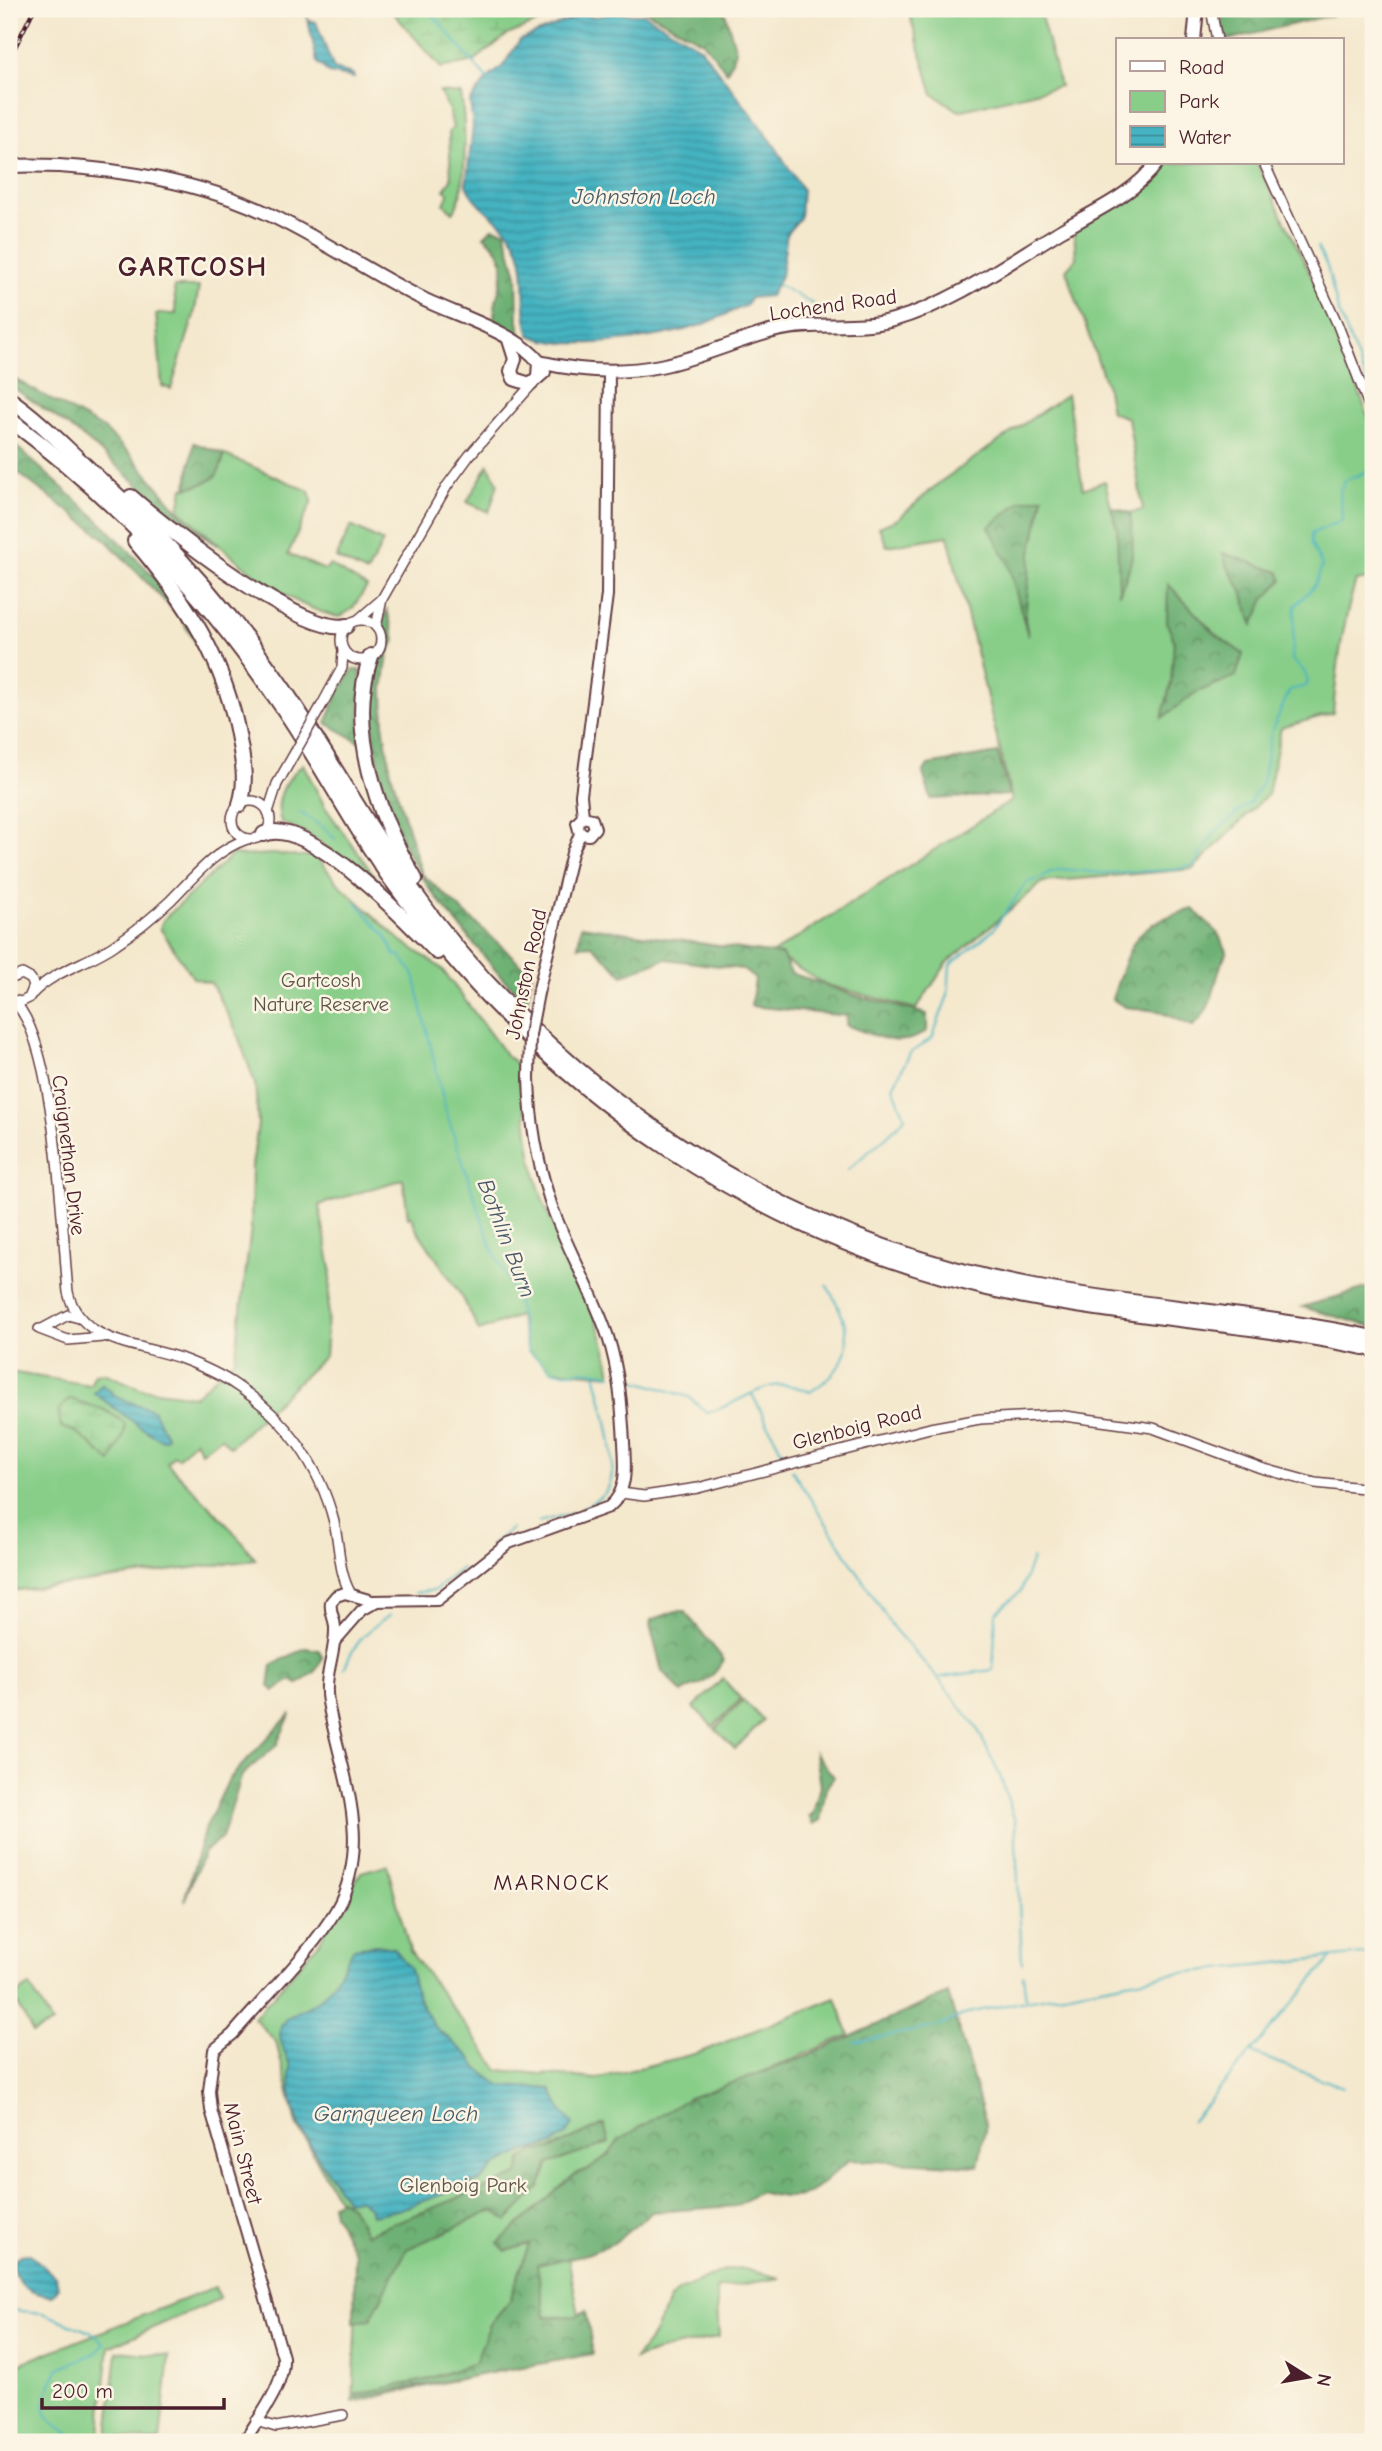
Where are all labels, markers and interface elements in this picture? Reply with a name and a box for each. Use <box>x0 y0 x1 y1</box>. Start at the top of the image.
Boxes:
legend <box>1116 38 1344 164</box>
text: Road <box>1179 55 1224 79</box>
text: Park <box>1179 89 1219 113</box>
text: Water <box>1179 125 1232 149</box>
water label: Johnston Loch <box>571 183 716 210</box>
district label: GARTCOSH <box>118 251 268 283</box>
street label: Lochend Road <box>768 284 898 326</box>
street label: Johnston Road <box>500 907 552 1041</box>
park label: Gartcosh Nature Reserve <box>253 968 389 1016</box>
street label: Craignethan Drive <box>47 1073 91 1237</box>
water label: Bothlin Burn <box>472 1175 542 1301</box>
street label: Glenboig Road <box>790 1399 924 1455</box>
district label: MARNOCK <box>493 1869 611 1896</box>
street label: Main Street <box>219 2099 268 2208</box>
water label: Garnqueen Loch <box>314 2100 478 2127</box>
park label: Glenboig Park <box>399 2173 527 2197</box>
north arrow <box>1274 2342 1344 2412</box>
scale bar <box>42 2367 224 2411</box>
text: N <box>1312 2372 1336 2388</box>
text: 200 m <box>52 2379 113 2403</box>

